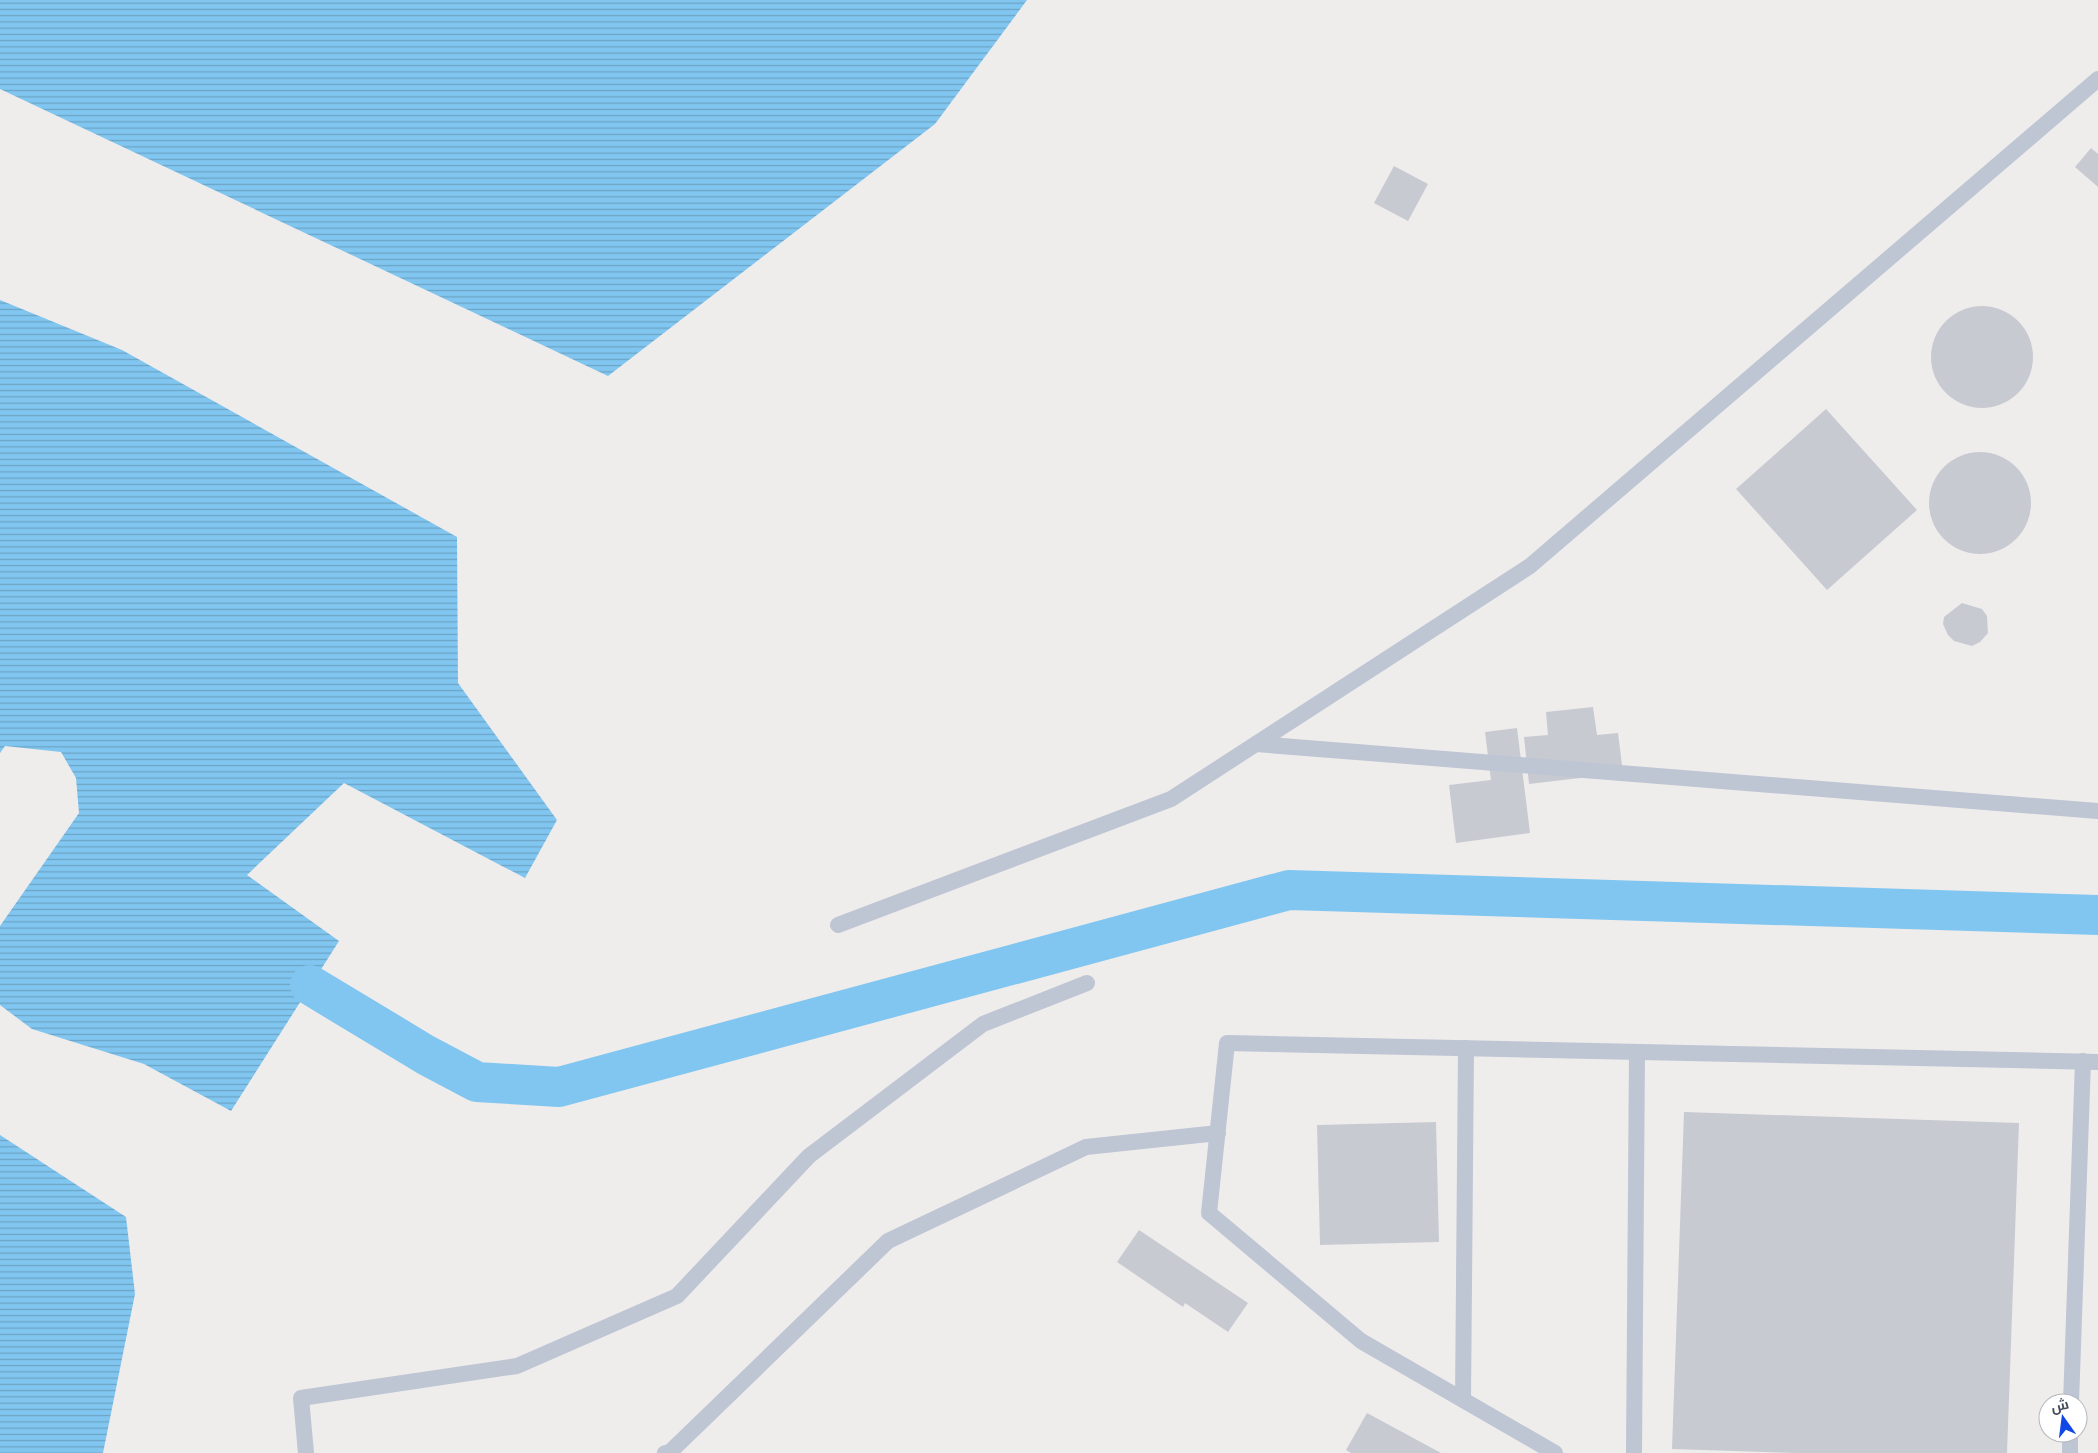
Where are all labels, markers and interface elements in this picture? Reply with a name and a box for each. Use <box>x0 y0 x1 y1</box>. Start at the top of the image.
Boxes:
north arrow <box>2038 1393 2088 1443</box>
text: ش <box>2049 1394 2071 1416</box>

